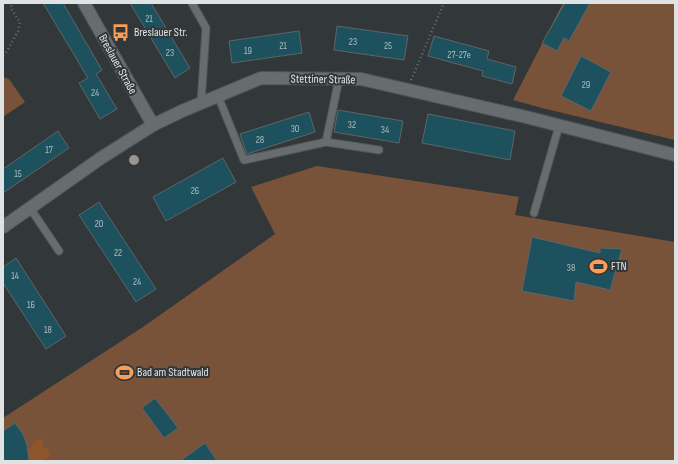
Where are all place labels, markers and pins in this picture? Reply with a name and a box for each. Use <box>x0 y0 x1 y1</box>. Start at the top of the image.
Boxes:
bus stop icon: Breslauer Str. <box>111 22 131 42</box>
place label: Breslauer Str. <box>134 25 188 40</box>
sports icon: FTN <box>588 256 608 276</box>
place label: FTN <box>611 259 627 274</box>
sports icon: Bad am Stadtwald <box>114 362 134 382</box>
place label: Bad am Stadtwald <box>137 365 209 380</box>

